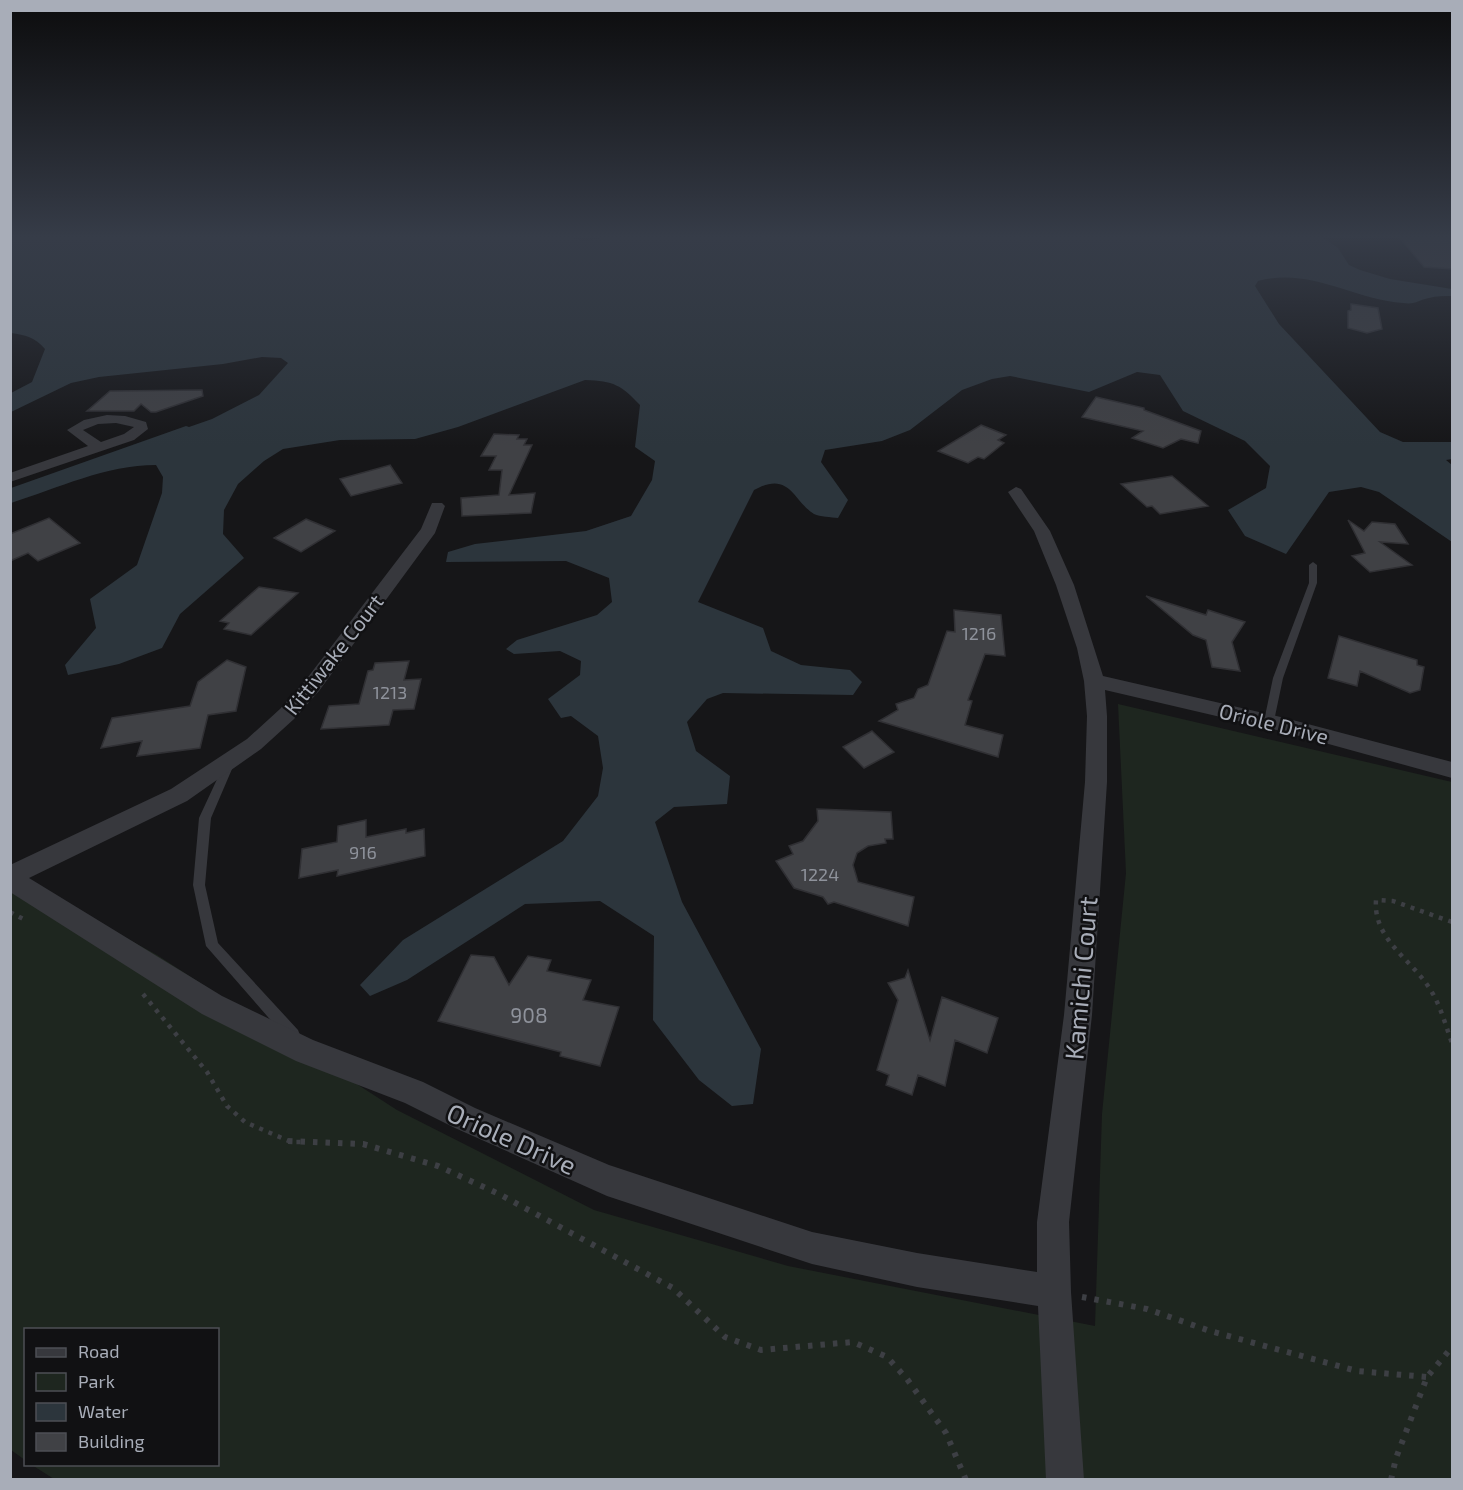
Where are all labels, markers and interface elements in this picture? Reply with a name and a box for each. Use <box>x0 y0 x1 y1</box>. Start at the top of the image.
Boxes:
street label: Kittiwake Court <box>278 589 388 719</box>
house number: 1216 <box>962 622 996 644</box>
house number: 1213 <box>373 681 407 703</box>
street label: Oriole Drive <box>1217 697 1331 749</box>
house number: 916 <box>349 841 377 863</box>
house number: 1224 <box>801 863 839 885</box>
street label: Kamichi Court <box>1057 895 1103 1061</box>
house number: 908 <box>510 1002 548 1027</box>
street label: Oriole Drive <box>443 1096 581 1180</box>
legend <box>24 1328 219 1466</box>
text: Road <box>78 1340 119 1362</box>
text: Park <box>78 1370 115 1392</box>
text: Water <box>78 1400 128 1422</box>
text: Building <box>78 1430 145 1452</box>

